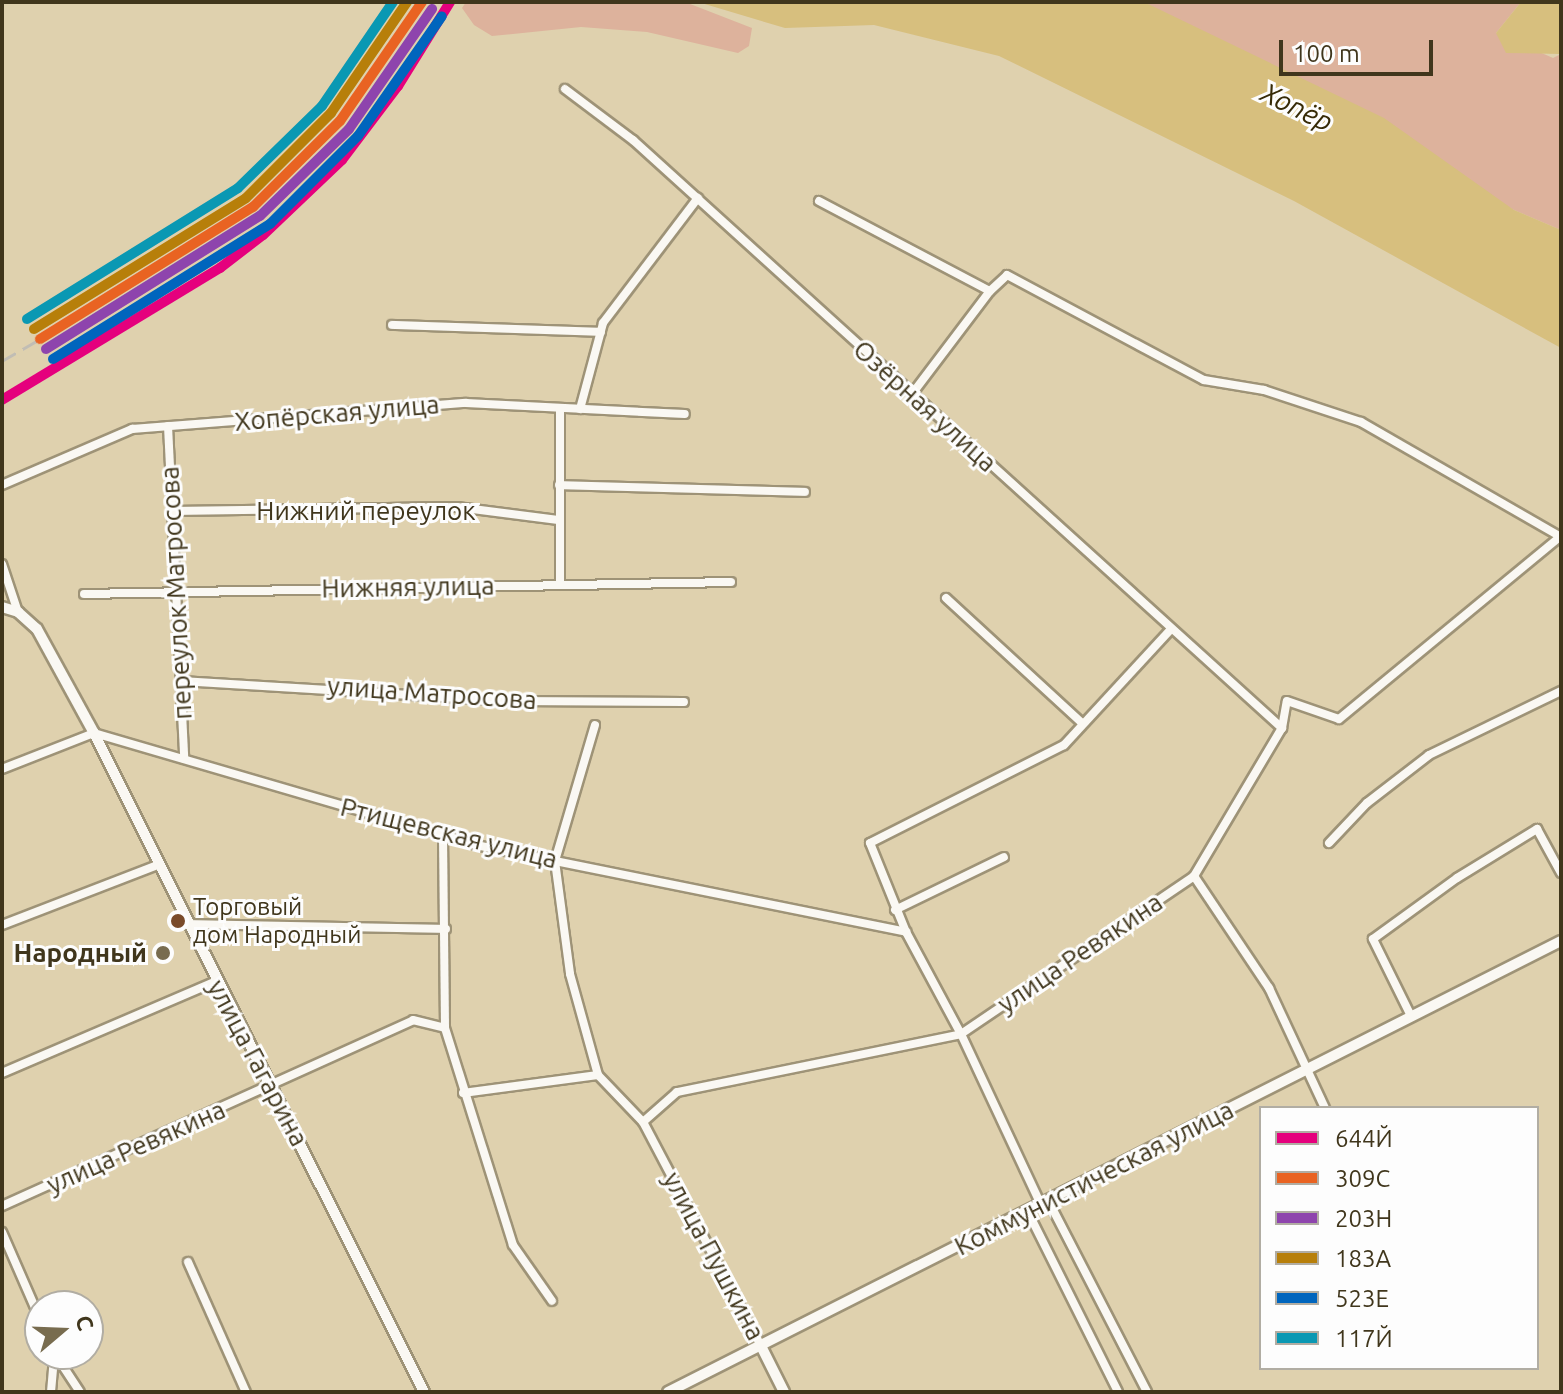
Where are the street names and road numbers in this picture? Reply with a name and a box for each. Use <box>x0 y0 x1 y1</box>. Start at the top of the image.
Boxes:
street label: Озёрная улица <box>847 334 1003 478</box>
street label: Хопёрская улица <box>233 389 441 437</box>
street label: переулок Матросова <box>154 466 198 720</box>
street label: Нижний переулок <box>256 495 476 527</box>
street label: Нижняя улица <box>321 570 495 604</box>
street label: улица Матросова <box>326 670 538 716</box>
street label: Ртищевская улица <box>337 791 561 875</box>
street label: улица Ревякина <box>992 886 1168 1020</box>
street label: улица Гагарина <box>201 974 315 1152</box>
street label: улица Ревякина <box>42 1094 230 1200</box>
street label: Коммунистическая улица <box>949 1094 1239 1262</box>
street label: улица Пушкина <box>657 1167 771 1345</box>

